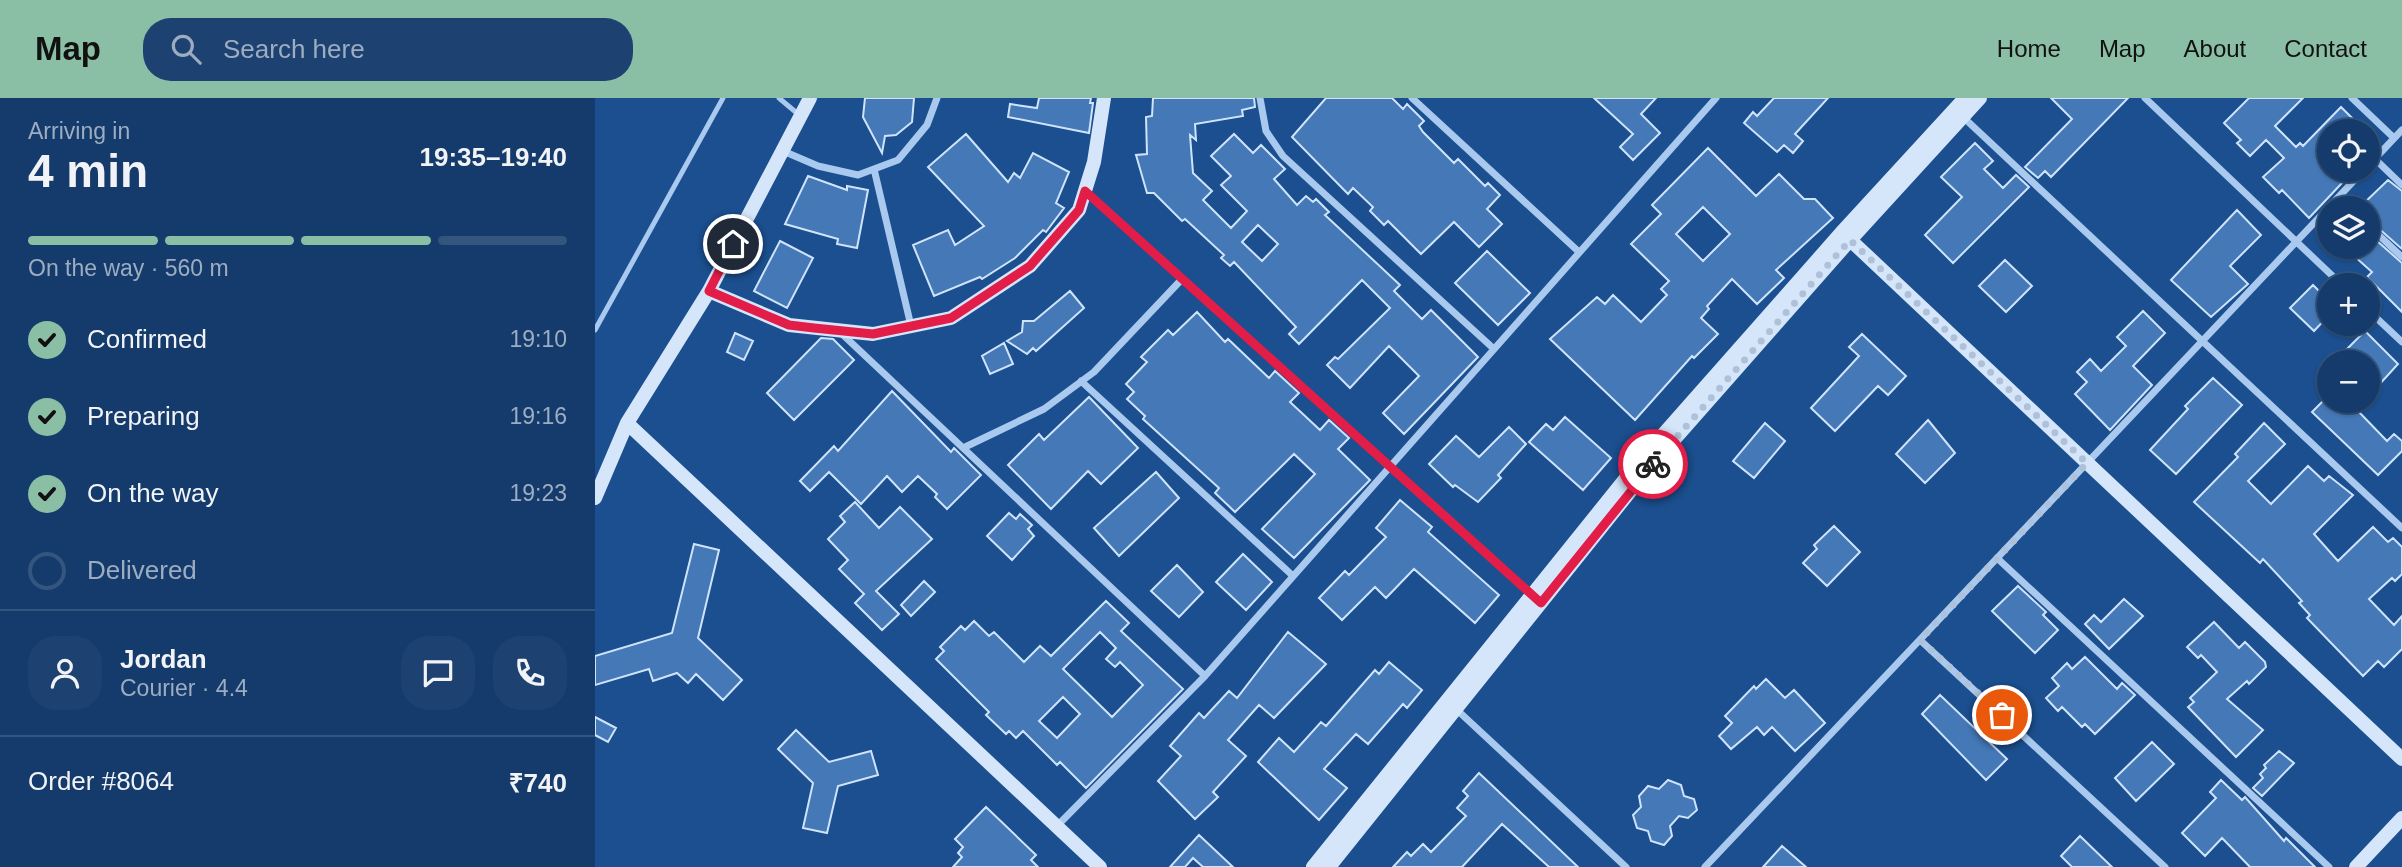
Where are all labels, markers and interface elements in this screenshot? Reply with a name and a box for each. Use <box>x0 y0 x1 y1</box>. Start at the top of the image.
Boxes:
search box <box>143 18 633 81</box>
text: Map <box>35 30 101 67</box>
icon: search <box>167 30 205 68</box>
text: Search here <box>223 34 365 64</box>
text: Home <box>1997 35 2061 62</box>
text: Map <box>2099 35 2146 62</box>
text: About <box>2184 35 2246 62</box>
text: Contact <box>2284 35 2367 62</box>
text: Arriving in <box>28 118 130 144</box>
map controls <box>2317 119 2380 413</box>
button: locate <box>2317 119 2380 182</box>
text: 19:35–19:40 <box>420 142 567 172</box>
text: 4 min <box>28 145 148 197</box>
button: layers <box>2317 196 2380 259</box>
pin <box>703 214 763 274</box>
icon: home <box>714 225 752 263</box>
text: On the way · 560 m <box>28 255 229 281</box>
button: + <box>2317 273 2380 336</box>
icon: check <box>28 321 66 359</box>
text: Confirmed <box>87 324 207 354</box>
text: 19:10 <box>509 326 567 352</box>
button: − <box>2317 350 2380 413</box>
icon: check <box>28 398 66 436</box>
text: Preparing <box>87 401 200 431</box>
text: 19:16 <box>509 403 567 429</box>
courier <box>1618 429 1688 499</box>
icon: bike <box>1634 445 1672 483</box>
icon: check <box>28 475 66 513</box>
text: On the way <box>87 478 219 508</box>
text: 19:23 <box>509 480 567 506</box>
text: Delivered <box>87 555 197 585</box>
button: person <box>28 636 102 710</box>
button: chat <box>401 636 475 710</box>
button: phone <box>493 636 567 710</box>
text: Jordan <box>120 644 207 674</box>
text: Courier · 4.4 <box>120 675 248 701</box>
pin <box>1972 685 2032 745</box>
icon: bag <box>1983 696 2021 734</box>
text: Order #8064 <box>28 766 174 796</box>
text: ₹740 <box>509 768 567 798</box>

